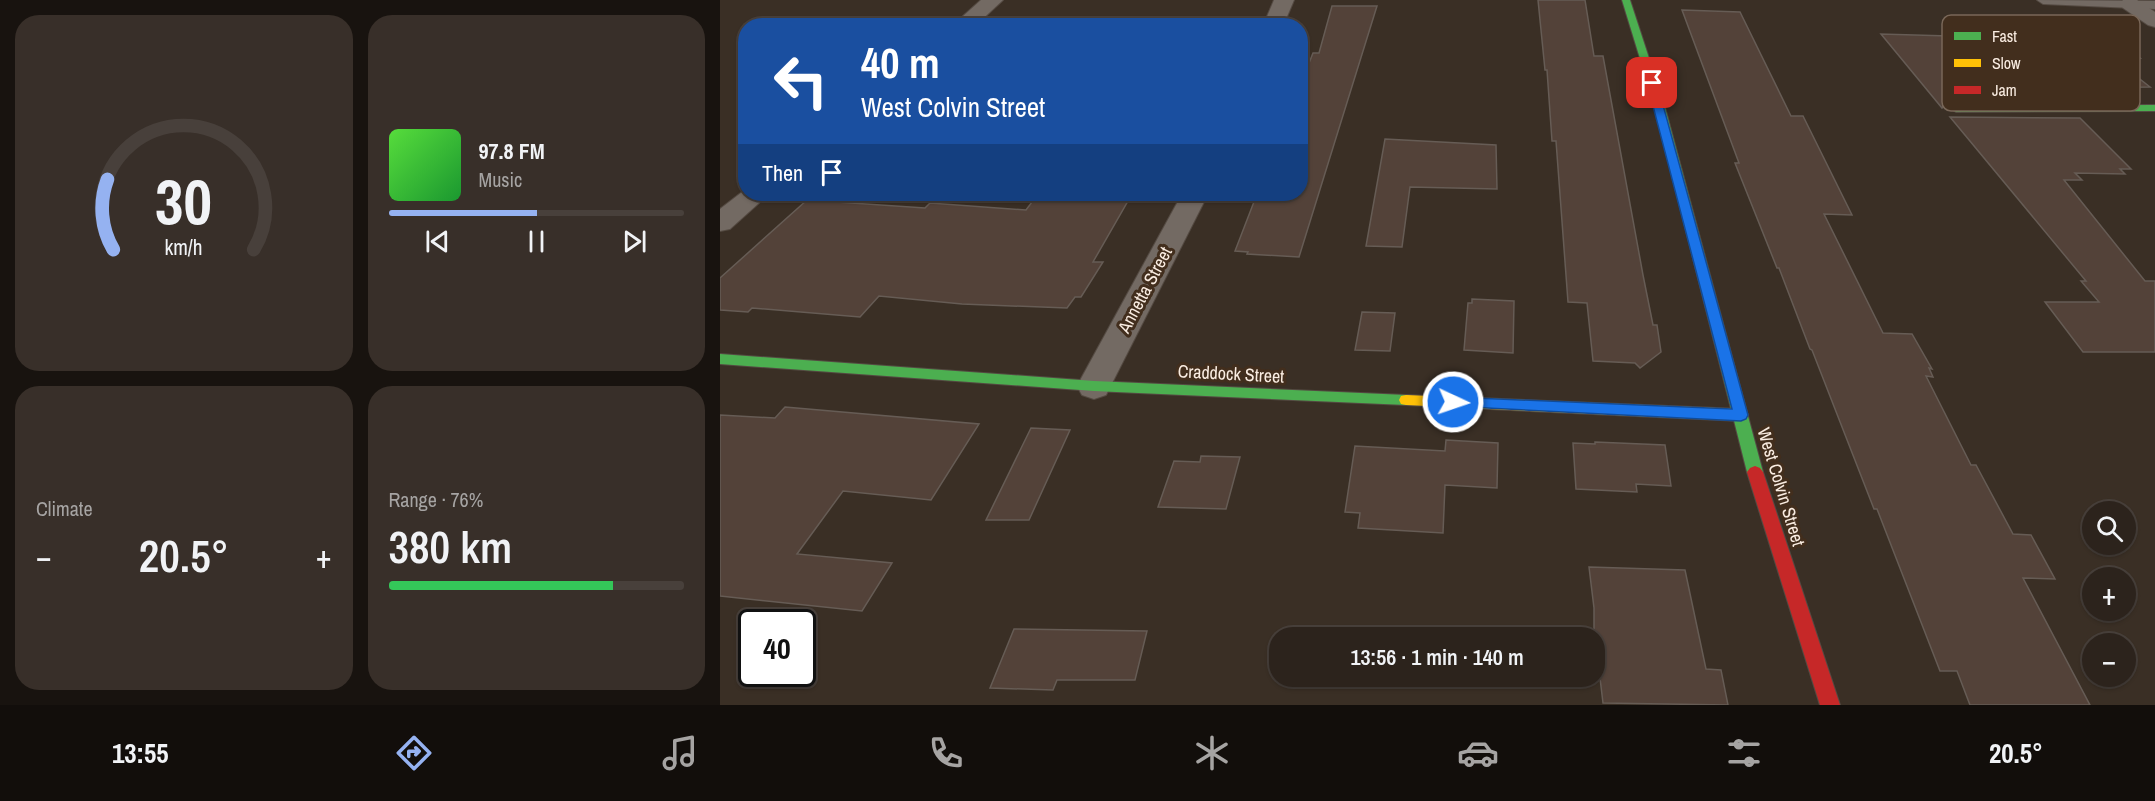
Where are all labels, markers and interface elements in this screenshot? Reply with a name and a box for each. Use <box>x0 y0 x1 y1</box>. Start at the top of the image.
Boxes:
legend <box>1942 15 2140 111</box>
text: Fast <box>1992 25 2017 47</box>
text: 40 m <box>861 35 940 91</box>
icon: left <box>762 42 840 120</box>
text: Slow <box>1992 52 2021 74</box>
pin <box>1626 57 1677 108</box>
icon: arrive <box>1635 66 1668 99</box>
text: Jam <box>1992 79 2017 101</box>
text: West Colvin Street <box>861 89 1045 125</box>
text: 97.8 FM <box>479 136 545 166</box>
icon: arrive <box>815 156 848 189</box>
text: Then <box>762 158 803 188</box>
text: 30 <box>155 159 212 243</box>
text: Music <box>479 166 522 193</box>
icon: previous <box>421 225 454 258</box>
icon: pause <box>520 225 553 258</box>
icon: next <box>618 225 651 258</box>
text: km/h <box>165 234 203 263</box>
street label: Annetta Street <box>1111 242 1178 338</box>
street label: Craddock Street <box>1177 358 1285 389</box>
position arrow <box>1421 370 1485 434</box>
street label: West Colvin Street <box>1752 424 1811 549</box>
text: Range · 76% <box>389 486 483 513</box>
text: Climate <box>36 495 93 522</box>
map controls <box>2082 501 2136 687</box>
button: search <box>2082 501 2136 555</box>
text: 380 km <box>389 516 512 577</box>
text: 20.5° <box>139 525 229 586</box>
text: − <box>36 534 52 578</box>
text: + <box>316 534 331 578</box>
button: + <box>2082 567 2136 621</box>
speed limit sign: 40 <box>738 609 816 687</box>
button: − <box>2082 633 2136 687</box>
text: 13:56 · 1 min · 140 m <box>1350 642 1524 672</box>
icon: directions <box>393 732 435 774</box>
icon: music <box>659 732 701 774</box>
icon: phone <box>925 732 967 774</box>
icon: climate <box>1191 732 1233 774</box>
icon: car <box>1457 732 1499 774</box>
icon: filters <box>1723 732 1765 774</box>
text: 13:55 <box>112 735 169 771</box>
text: 20.5° <box>1989 735 2043 771</box>

